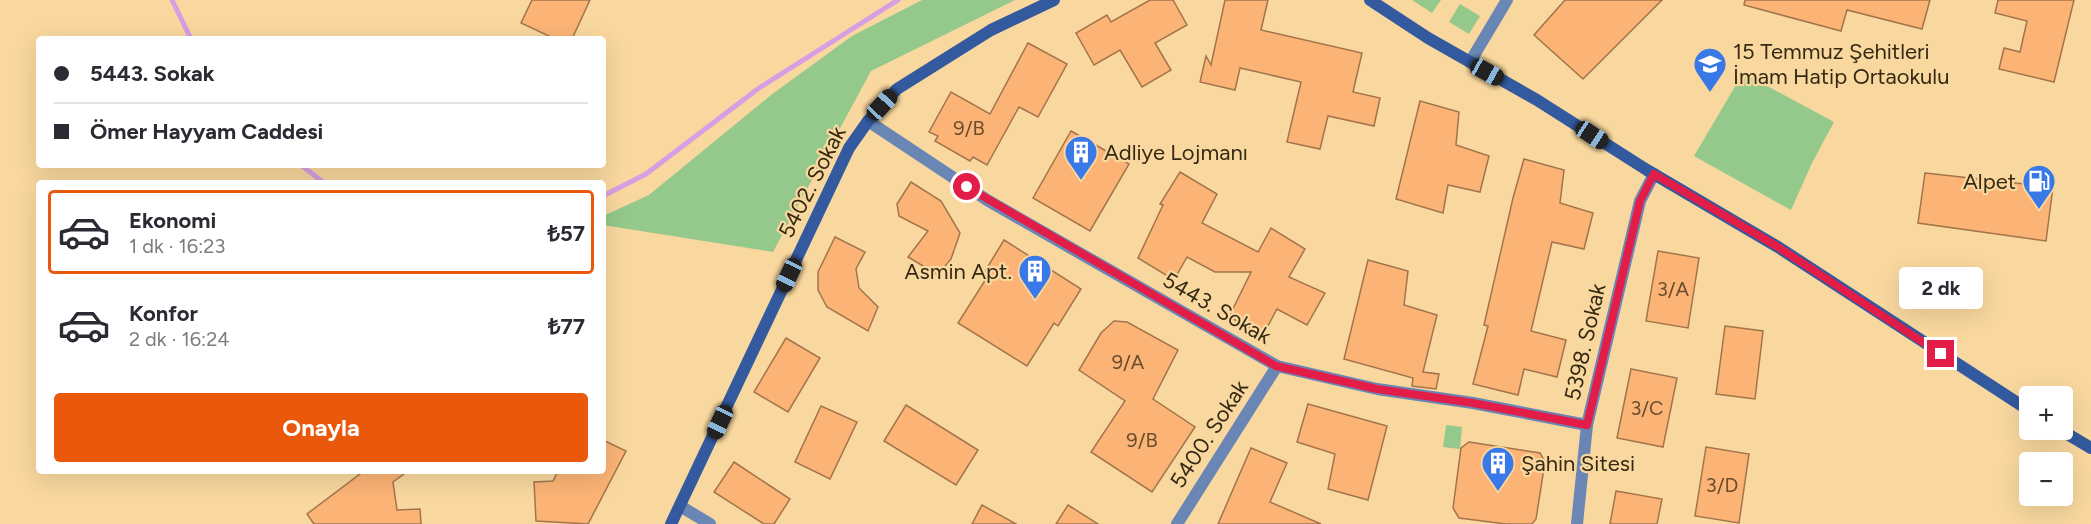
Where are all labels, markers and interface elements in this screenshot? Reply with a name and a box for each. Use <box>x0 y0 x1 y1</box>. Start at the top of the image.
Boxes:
place label: 15 Temmuz Şehitleri İmam Hatip Ortaokulu <box>1733 38 1949 90</box>
school or university icon: 15 Temmuz Şehitleri İmam Hatip Ortaokulu <box>1692 46 1728 93</box>
car <box>1467 55 1507 89</box>
text: 5443. Sokak <box>90 60 215 87</box>
car <box>863 86 901 124</box>
house number: 9/B <box>953 116 985 140</box>
text: Ömer Hayyam Caddesi <box>90 118 323 145</box>
car <box>1572 118 1612 152</box>
street label: 5402. Sokak <box>772 122 852 242</box>
building icon: Adliye Lojmanı <box>1063 134 1099 181</box>
place label: Adliye Lojmanı <box>1104 139 1248 166</box>
fuel station icon: Alpet <box>2021 163 2057 210</box>
place label: Alpet <box>1963 168 2016 195</box>
route start <box>953 173 980 200</box>
icon: car <box>57 205 111 259</box>
text: Ekonomi <box>129 207 216 234</box>
text: ₺57 <box>547 220 585 247</box>
text: 1 dk · 16:23 <box>129 234 225 258</box>
building icon: Asmin Apt. <box>1017 253 1053 300</box>
car <box>773 255 805 295</box>
place label: Asmin Apt. <box>905 258 1012 285</box>
street label: 5443. Sokak <box>1158 266 1276 350</box>
callout: 2 dk <box>1899 267 1983 309</box>
text: 2 dk <box>1922 276 1961 300</box>
house number: 3/A <box>1657 277 1690 301</box>
street label: 5398. Sokak <box>1558 281 1612 403</box>
icon: car <box>57 298 111 352</box>
text: Konfor <box>129 300 198 327</box>
text: ₺77 <box>548 313 585 340</box>
text: 2 dk · 16:24 <box>129 327 230 351</box>
route end <box>1927 340 1954 367</box>
house number: 9/A <box>1112 350 1145 374</box>
street label: 5400. Sokak <box>1164 375 1254 493</box>
map controls <box>2019 386 2073 506</box>
button: + <box>2019 386 2073 440</box>
button: Onayla <box>54 393 588 462</box>
house number: 3/C <box>1630 396 1664 420</box>
car <box>704 402 736 442</box>
house number: 9/B <box>1126 428 1158 452</box>
building icon: Şahin Sitesi <box>1480 445 1516 492</box>
place label: Şahin Sitesi <box>1521 450 1635 477</box>
button: − <box>2019 452 2073 506</box>
house number: 3/D <box>1706 473 1738 497</box>

